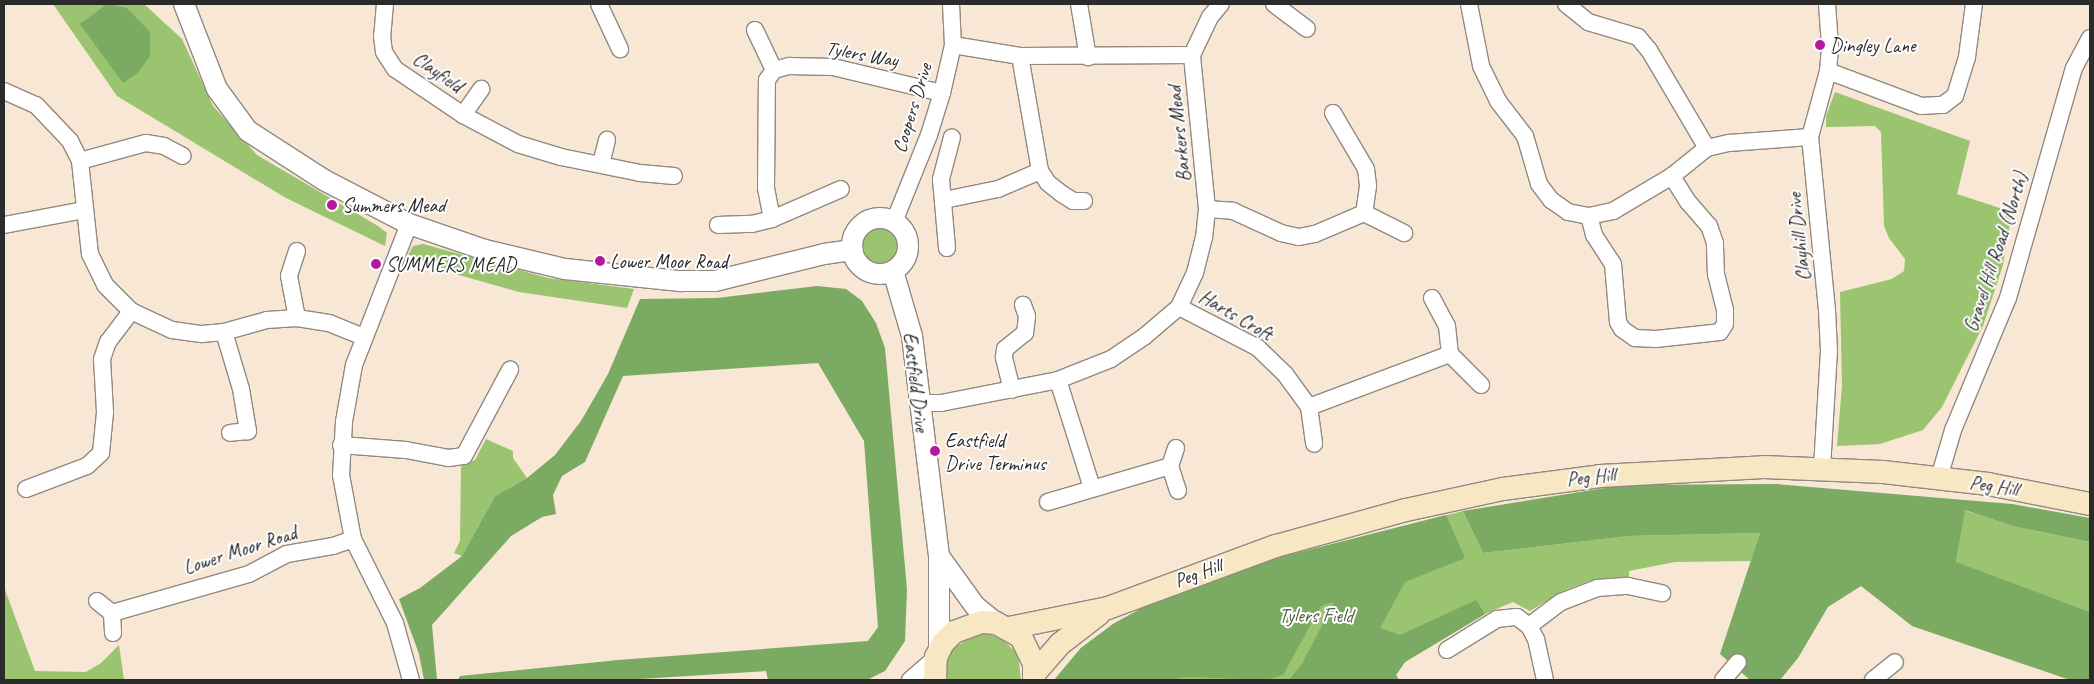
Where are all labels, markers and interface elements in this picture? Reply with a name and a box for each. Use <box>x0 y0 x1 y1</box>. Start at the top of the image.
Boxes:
place label: Dingley Lane <box>1830 33 1916 57</box>
street label: Tylers Way <box>824 36 900 72</box>
marker: Dingley Lane <box>1814 39 1826 51</box>
street label: Clayfield <box>408 46 468 98</box>
street label: Coopers Drive <box>887 60 937 156</box>
street label: Barkers Mead <box>1162 85 1196 183</box>
street label: Gravel Hill Road (North) <box>1959 169 2033 335</box>
street label: Clayhill Drive <box>1782 192 1816 282</box>
place label: Summers Mead <box>342 193 444 217</box>
marker: Summers Mead <box>326 199 338 211</box>
place label: Lower Moor Road <box>610 249 728 273</box>
place label: SUMMERS MEAD <box>386 252 516 276</box>
marker: Lower Moor Road <box>594 255 606 267</box>
marker: SUMMERS MEAD <box>370 258 382 270</box>
street label: Harts Croft <box>1195 284 1277 346</box>
street label: Eastfield Drive <box>898 331 934 433</box>
place label: Eastfield Drive Terminus <box>945 428 1046 475</box>
marker: Eastfield Drive Terminus <box>929 445 941 457</box>
street label: Peg Hill <box>1565 462 1617 492</box>
street label: Peg Hill <box>1968 470 2020 502</box>
street label: Lower Moor Road <box>180 520 300 580</box>
street label: Peg Hill <box>1171 553 1225 593</box>
park label: Tylers Field <box>1279 603 1353 627</box>

